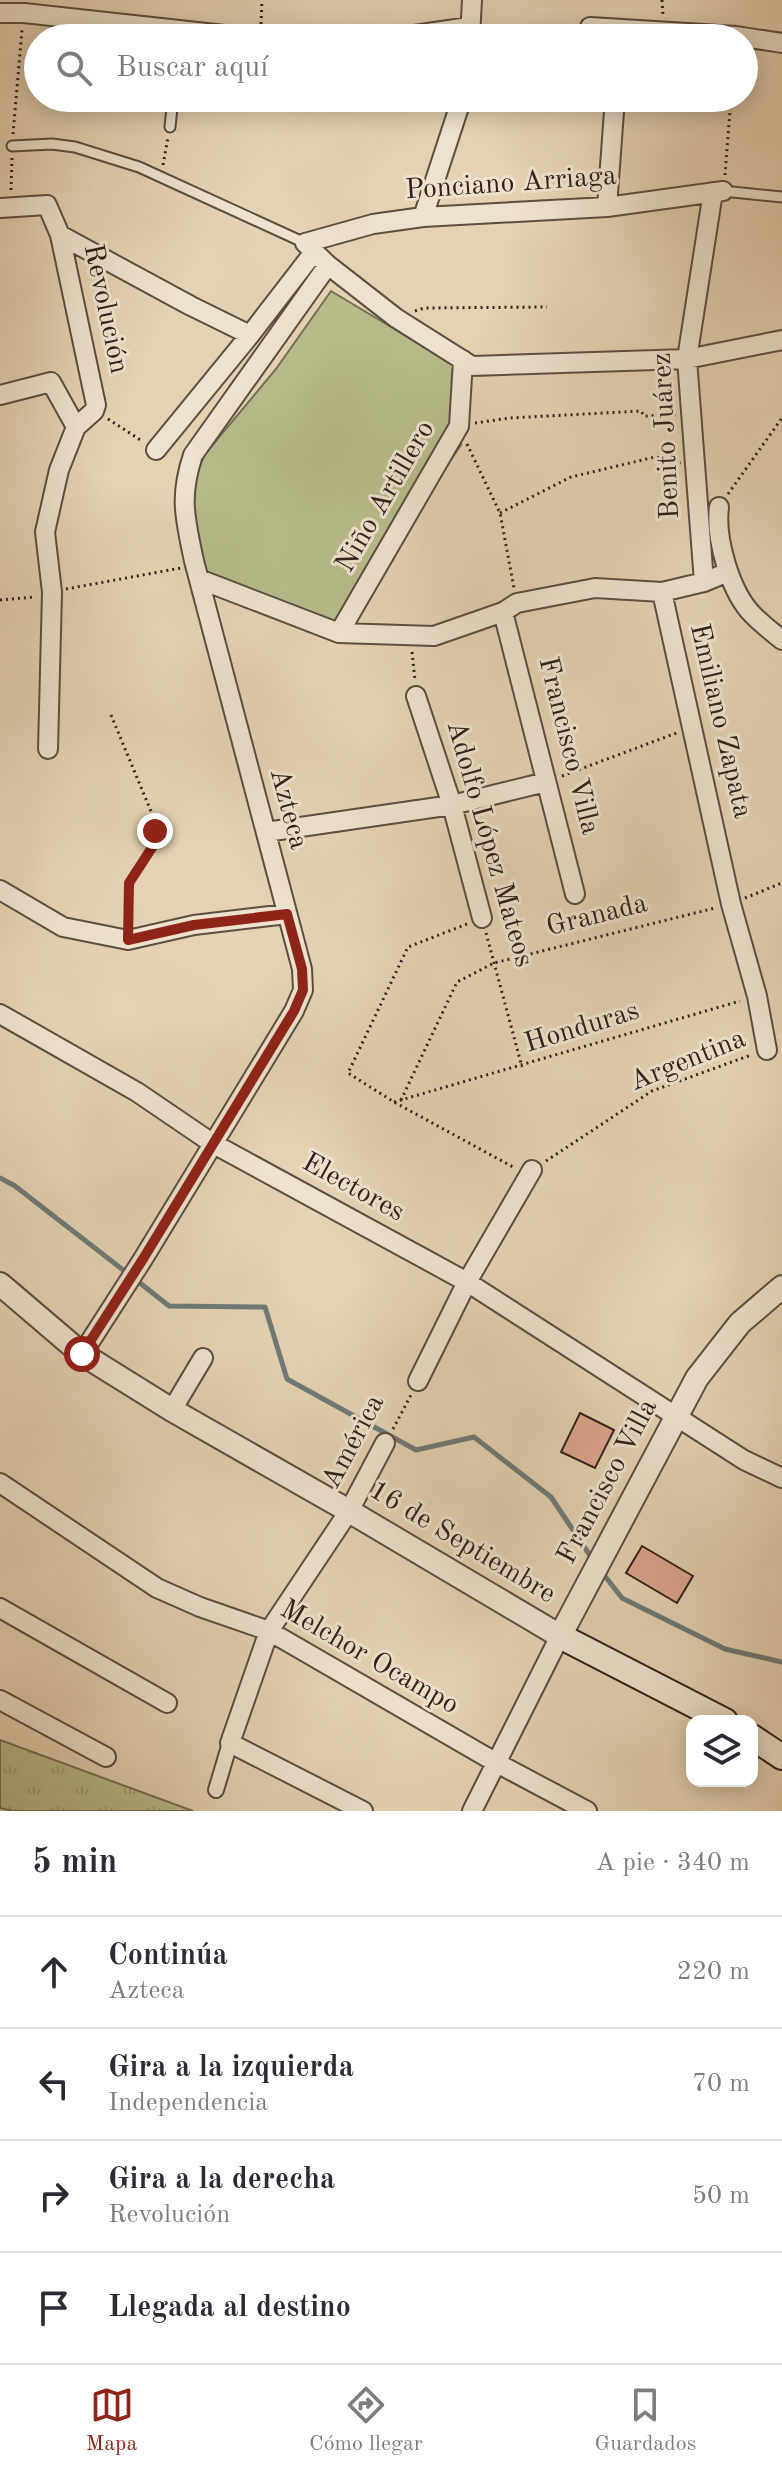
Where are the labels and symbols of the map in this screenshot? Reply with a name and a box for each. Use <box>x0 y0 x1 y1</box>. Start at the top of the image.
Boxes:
street label: Ponciano Arriaga <box>404 163 618 205</box>
street label: Revolución <box>78 242 132 376</box>
street label: Benito Juárez <box>649 352 685 520</box>
street label: Niño Artillero <box>331 417 441 577</box>
street label: Emiliano Zapata <box>684 621 756 821</box>
street label: Francisco Villa <box>532 654 604 838</box>
street label: Adolfo López Mateos <box>440 718 538 970</box>
street label: Azteca <box>264 766 312 853</box>
route end <box>137 813 173 849</box>
street label: Granada <box>544 890 650 942</box>
street label: Honduras <box>521 997 643 1059</box>
street label: Argentina <box>626 1025 750 1097</box>
street label: Electores <box>297 1149 409 1227</box>
route start <box>64 1336 100 1372</box>
street label: América <box>318 1390 390 1493</box>
street label: Francisco Villa <box>553 1395 663 1569</box>
street label: 16 de Septiembre <box>364 1477 560 1609</box>
street label: Melchor Ocampo <box>275 1596 463 1720</box>

